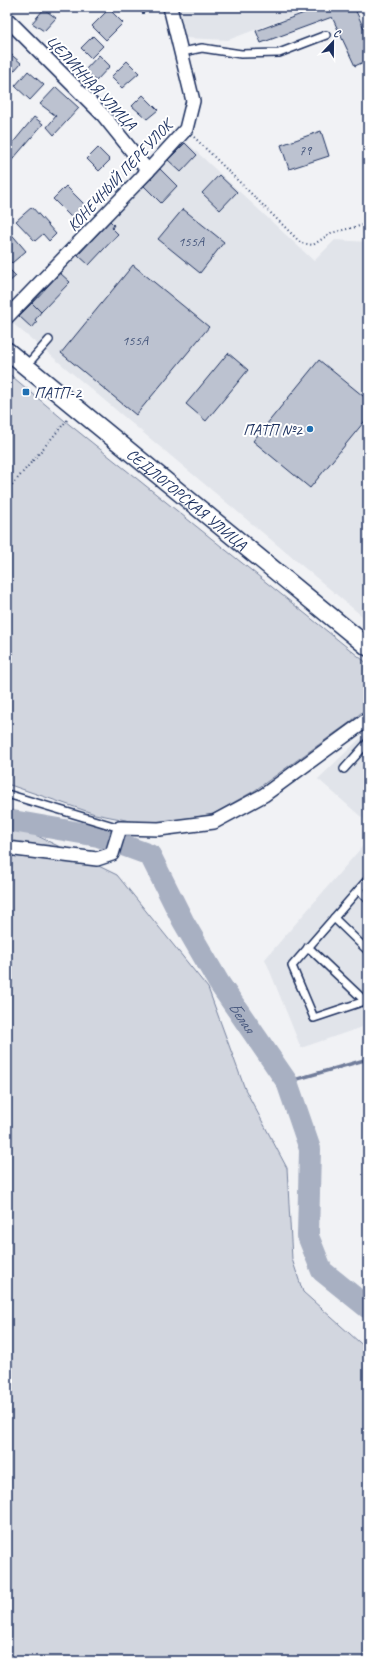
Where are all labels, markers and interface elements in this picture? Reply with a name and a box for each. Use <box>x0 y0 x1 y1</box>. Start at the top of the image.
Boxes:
north arrow <box>313 22 353 62</box>
text: С <box>332 25 343 41</box>
street label: ЦЕЛИННАЯ УЛИЦА <box>42 31 141 135</box>
street label: КОНЕЧНЫЙ ПЕРЕУЛОК <box>63 114 179 236</box>
house number: 79 <box>299 142 313 159</box>
house number: 155А <box>178 233 205 250</box>
house number: 155А <box>122 332 149 349</box>
place label: ПАТП-2 <box>34 383 83 403</box>
marker: ПАТП-2 <box>21 387 31 397</box>
place label: ПАТП №2 <box>243 420 304 440</box>
marker: ПАТП №2 <box>305 424 315 434</box>
street label: СЕДЛОГОРСКАЯ УЛИЦА <box>122 444 252 555</box>
water label: Белая <box>224 997 261 1039</box>

